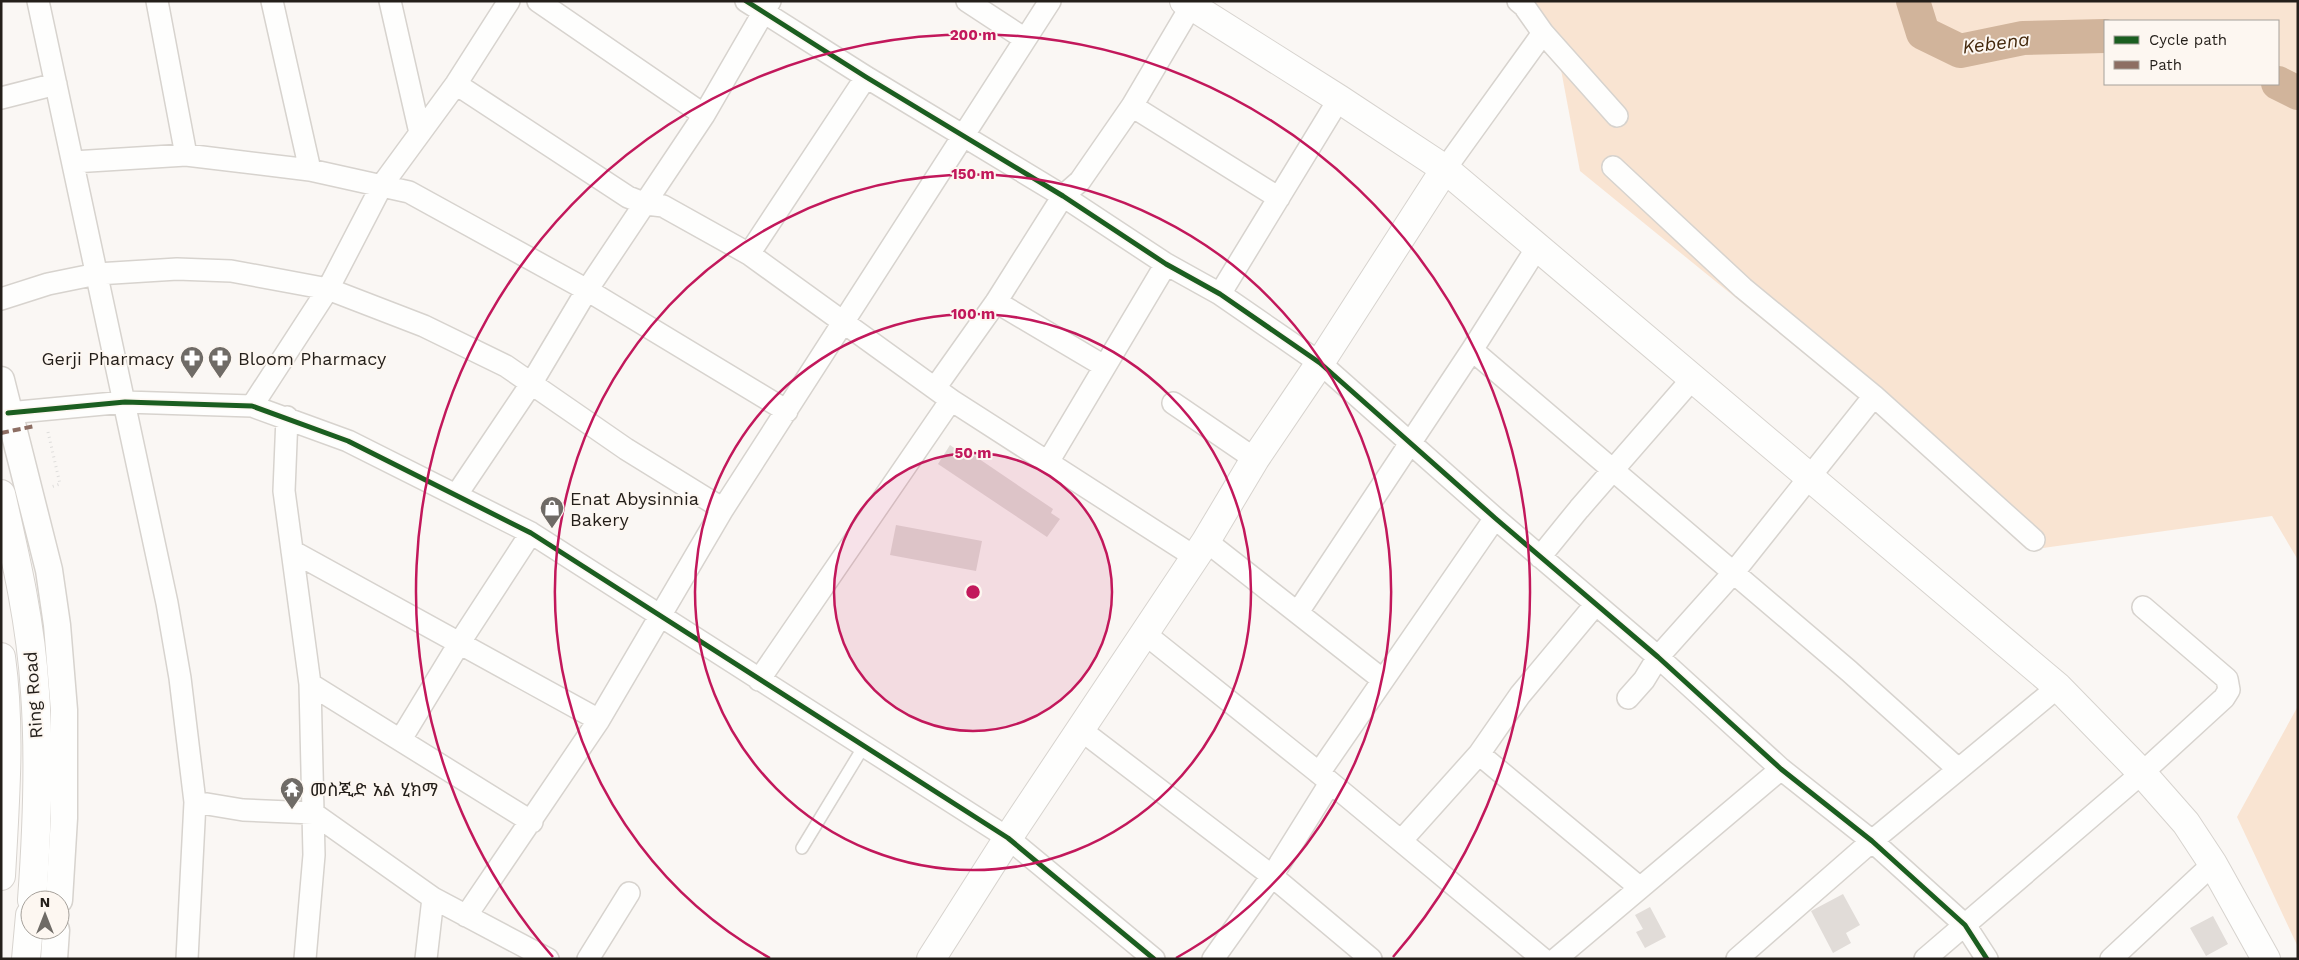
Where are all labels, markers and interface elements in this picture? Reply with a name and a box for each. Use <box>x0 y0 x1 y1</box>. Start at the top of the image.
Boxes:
legend <box>2104 20 2279 85</box>
text: 200 m <box>950 26 996 44</box>
water label: Kebena <box>1961 27 2031 59</box>
text: Cycle path <box>2149 31 2227 49</box>
text: Path <box>2149 56 2182 74</box>
text: 150 m <box>951 165 995 183</box>
text: 100 m <box>951 305 995 323</box>
pharmacy icon: Gerji Pharmacy <box>179 345 205 379</box>
pharmacy icon: Bloom Pharmacy <box>207 345 233 379</box>
place label: Gerji Pharmacy <box>42 348 175 369</box>
place label: Bloom Pharmacy <box>238 348 387 369</box>
text: 50 m <box>955 444 991 462</box>
place label: Enat Abysinnia Bakery <box>570 488 699 530</box>
shop icon: Enat Abysinnia Bakery <box>539 495 565 529</box>
centre of rings <box>964 583 982 601</box>
street label: Ring Road <box>19 651 47 739</box>
temple icon: መስጂድ አል ሂክማ <box>279 776 305 810</box>
place label: መስጂድ አል ሂክማ <box>310 779 438 800</box>
north arrow <box>20 890 70 940</box>
text: N <box>40 894 50 910</box>

